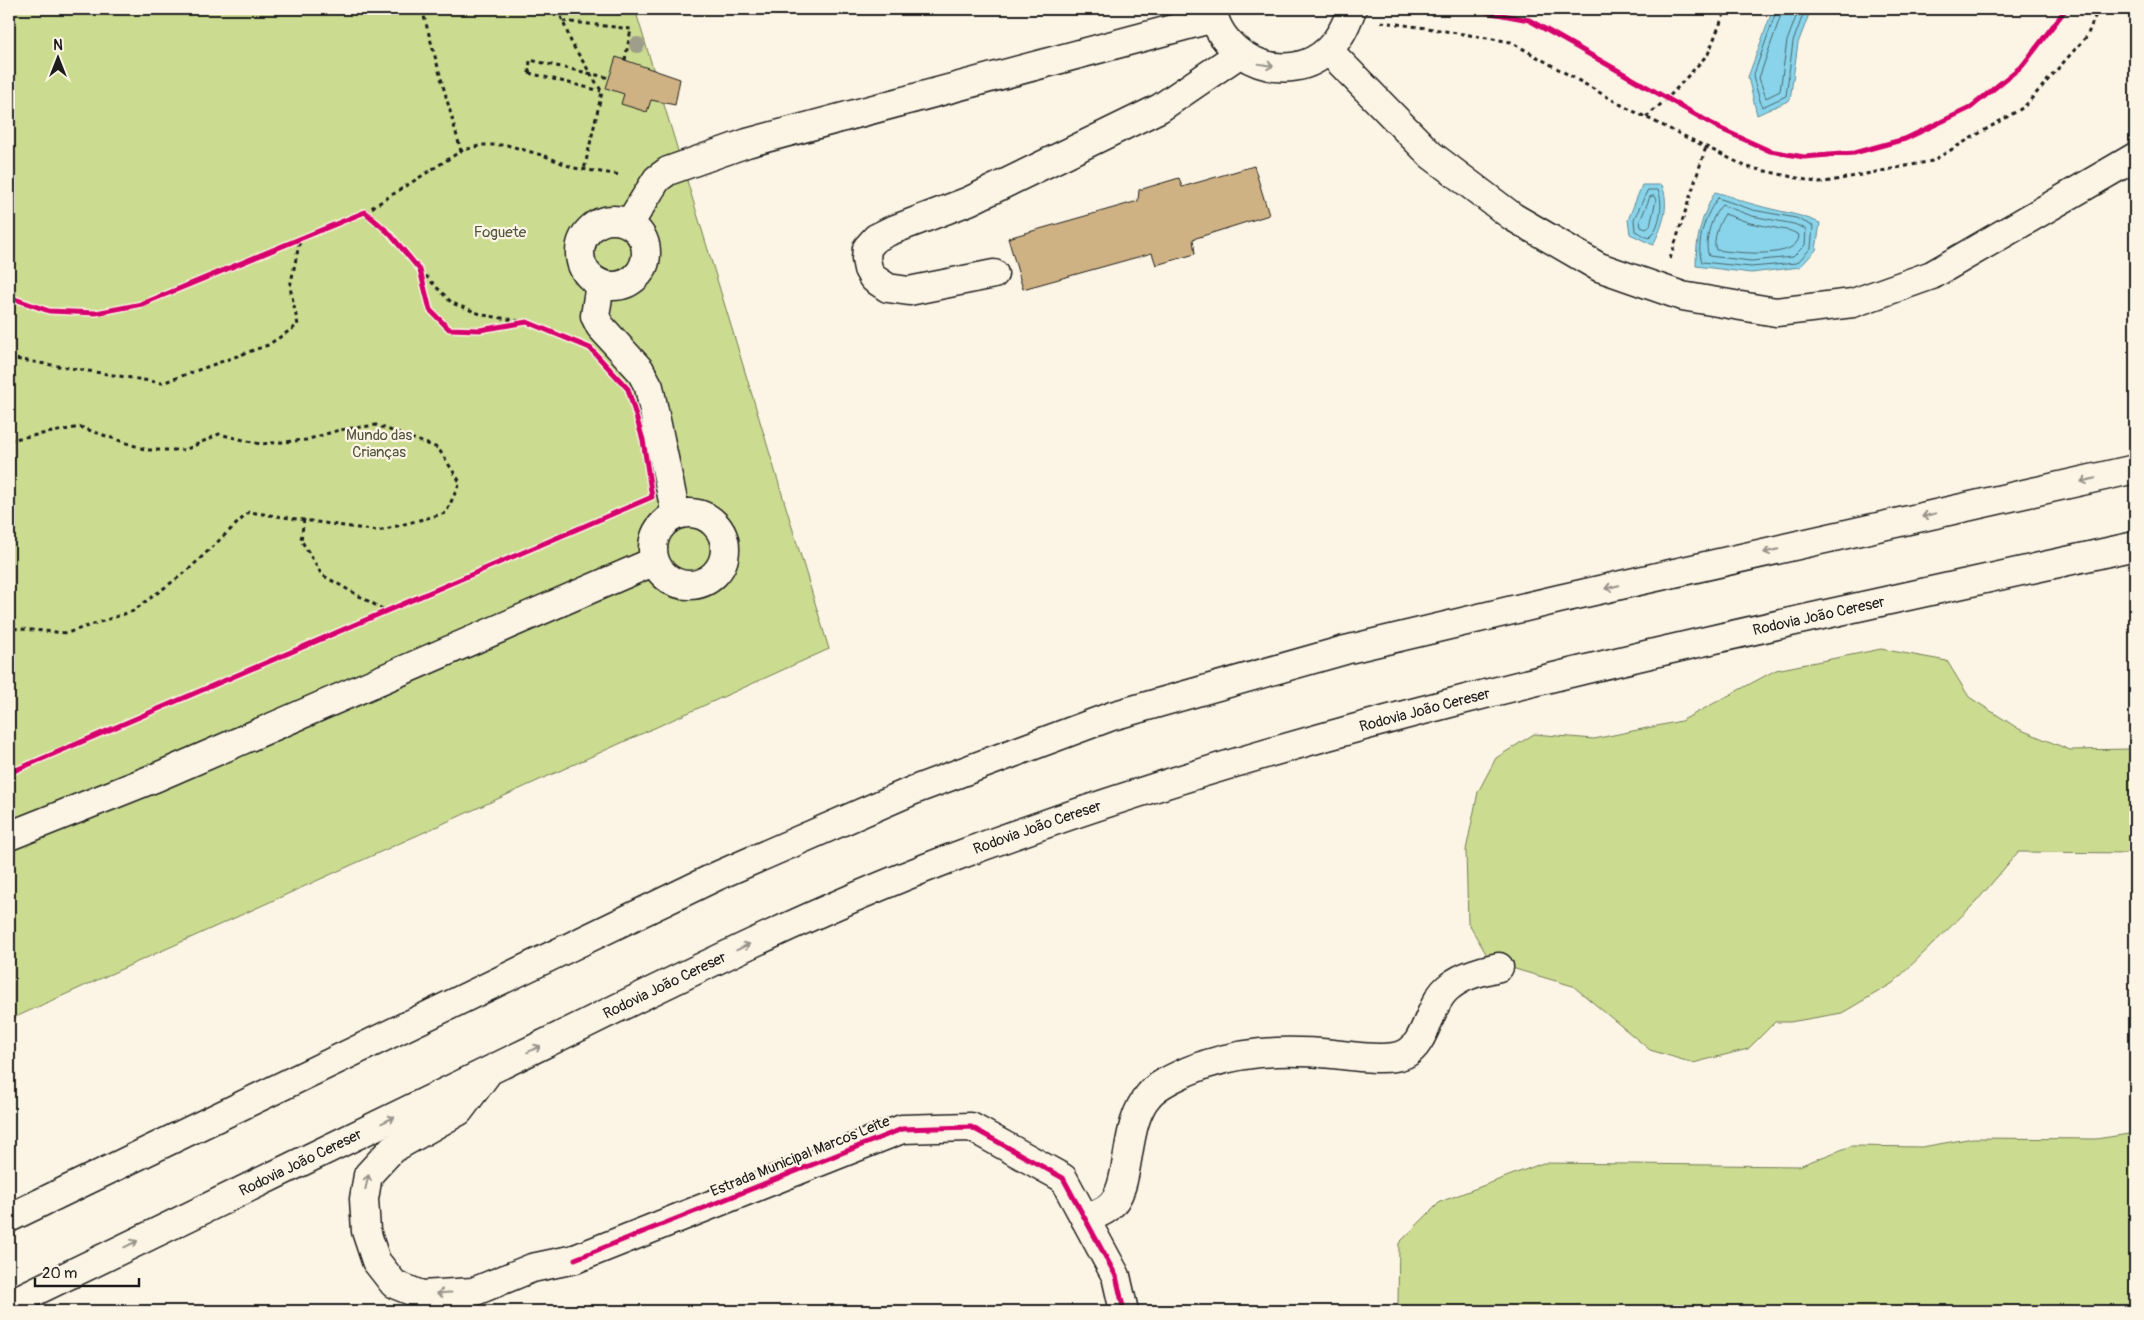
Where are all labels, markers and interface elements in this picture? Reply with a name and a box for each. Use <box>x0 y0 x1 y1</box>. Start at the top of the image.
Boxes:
north arrow <box>32 32 82 82</box>
text: N <box>53 37 63 54</box>
one-way arrow <box>1258 60 1274 70</box>
park label: Foguete <box>474 223 527 242</box>
park label: Mundo das Crianças <box>346 426 412 462</box>
one-way arrow <box>2080 476 2096 485</box>
one-way arrow <box>1922 511 1938 520</box>
one-way arrow <box>1763 547 1779 556</box>
one-way arrow <box>1605 583 1621 592</box>
street label: Rodovia João Cereser <box>1751 592 1887 640</box>
street label: Rodovia João Cereser <box>1357 684 1493 737</box>
street label: Rodovia João Cereser <box>971 796 1104 859</box>
one-way arrow <box>735 942 750 952</box>
street label: Rodovia João Cereser <box>600 948 730 1024</box>
one-way arrow <box>526 1044 541 1053</box>
street label: Estrada Municipal Marcos Leite <box>708 1111 893 1201</box>
one-way arrow <box>380 1115 395 1124</box>
street label: Rodovia João Cereser <box>236 1125 366 1201</box>
one-way arrow <box>363 1174 372 1190</box>
one-way arrow <box>123 1239 138 1249</box>
scale bar <box>35 1255 139 1287</box>
text: 20 m <box>42 1264 77 1283</box>
one-way arrow <box>436 1289 452 1298</box>

